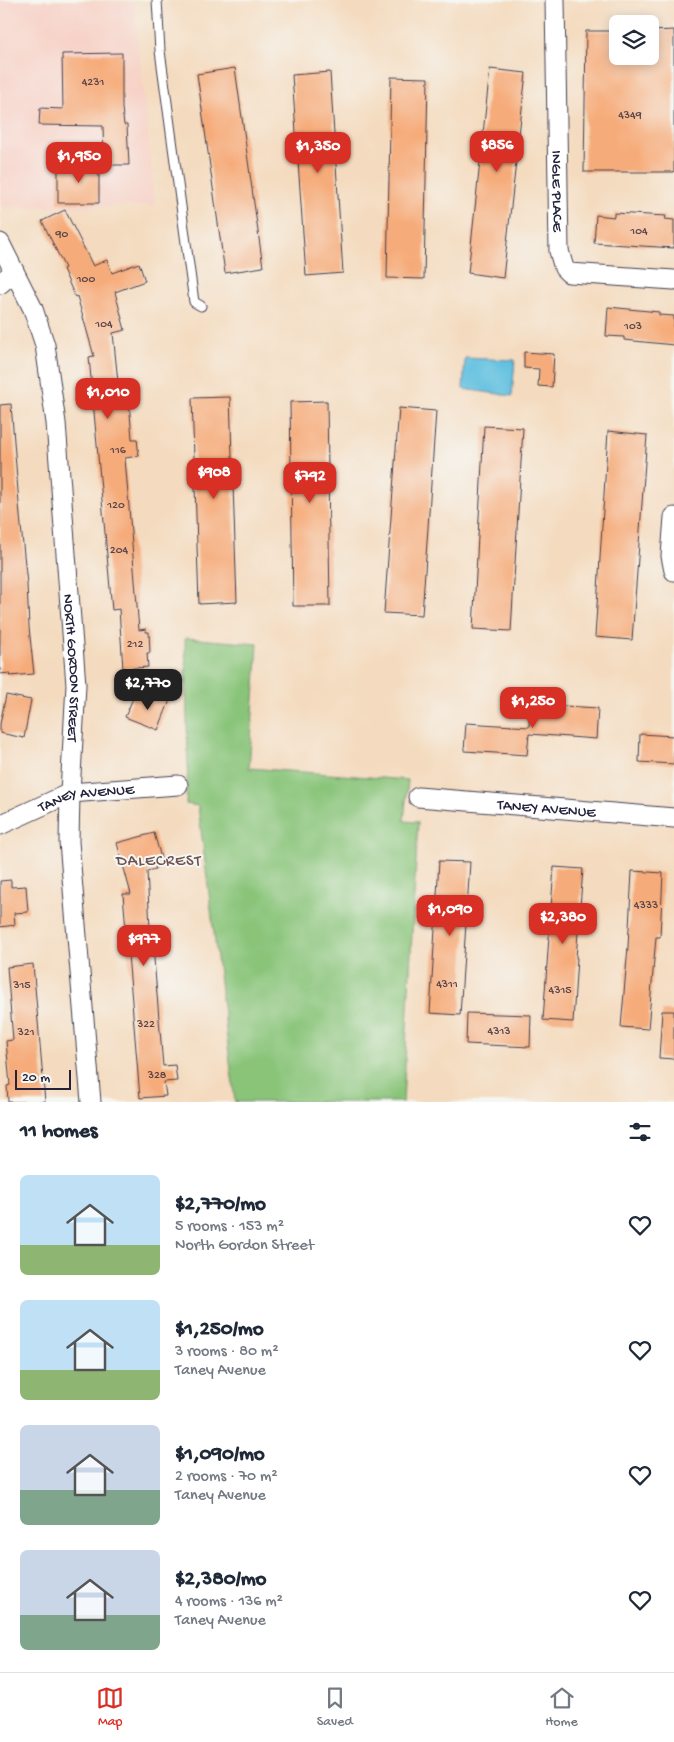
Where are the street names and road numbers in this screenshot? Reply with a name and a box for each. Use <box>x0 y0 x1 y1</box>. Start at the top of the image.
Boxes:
street label: INGLE PLACE <box>546 150 566 233</box>
street label: NORTH GORDON STREET <box>58 593 83 743</box>
street label: TANEY AVENUE <box>35 781 136 818</box>
street label: TANEY AVENUE <box>495 796 597 823</box>

